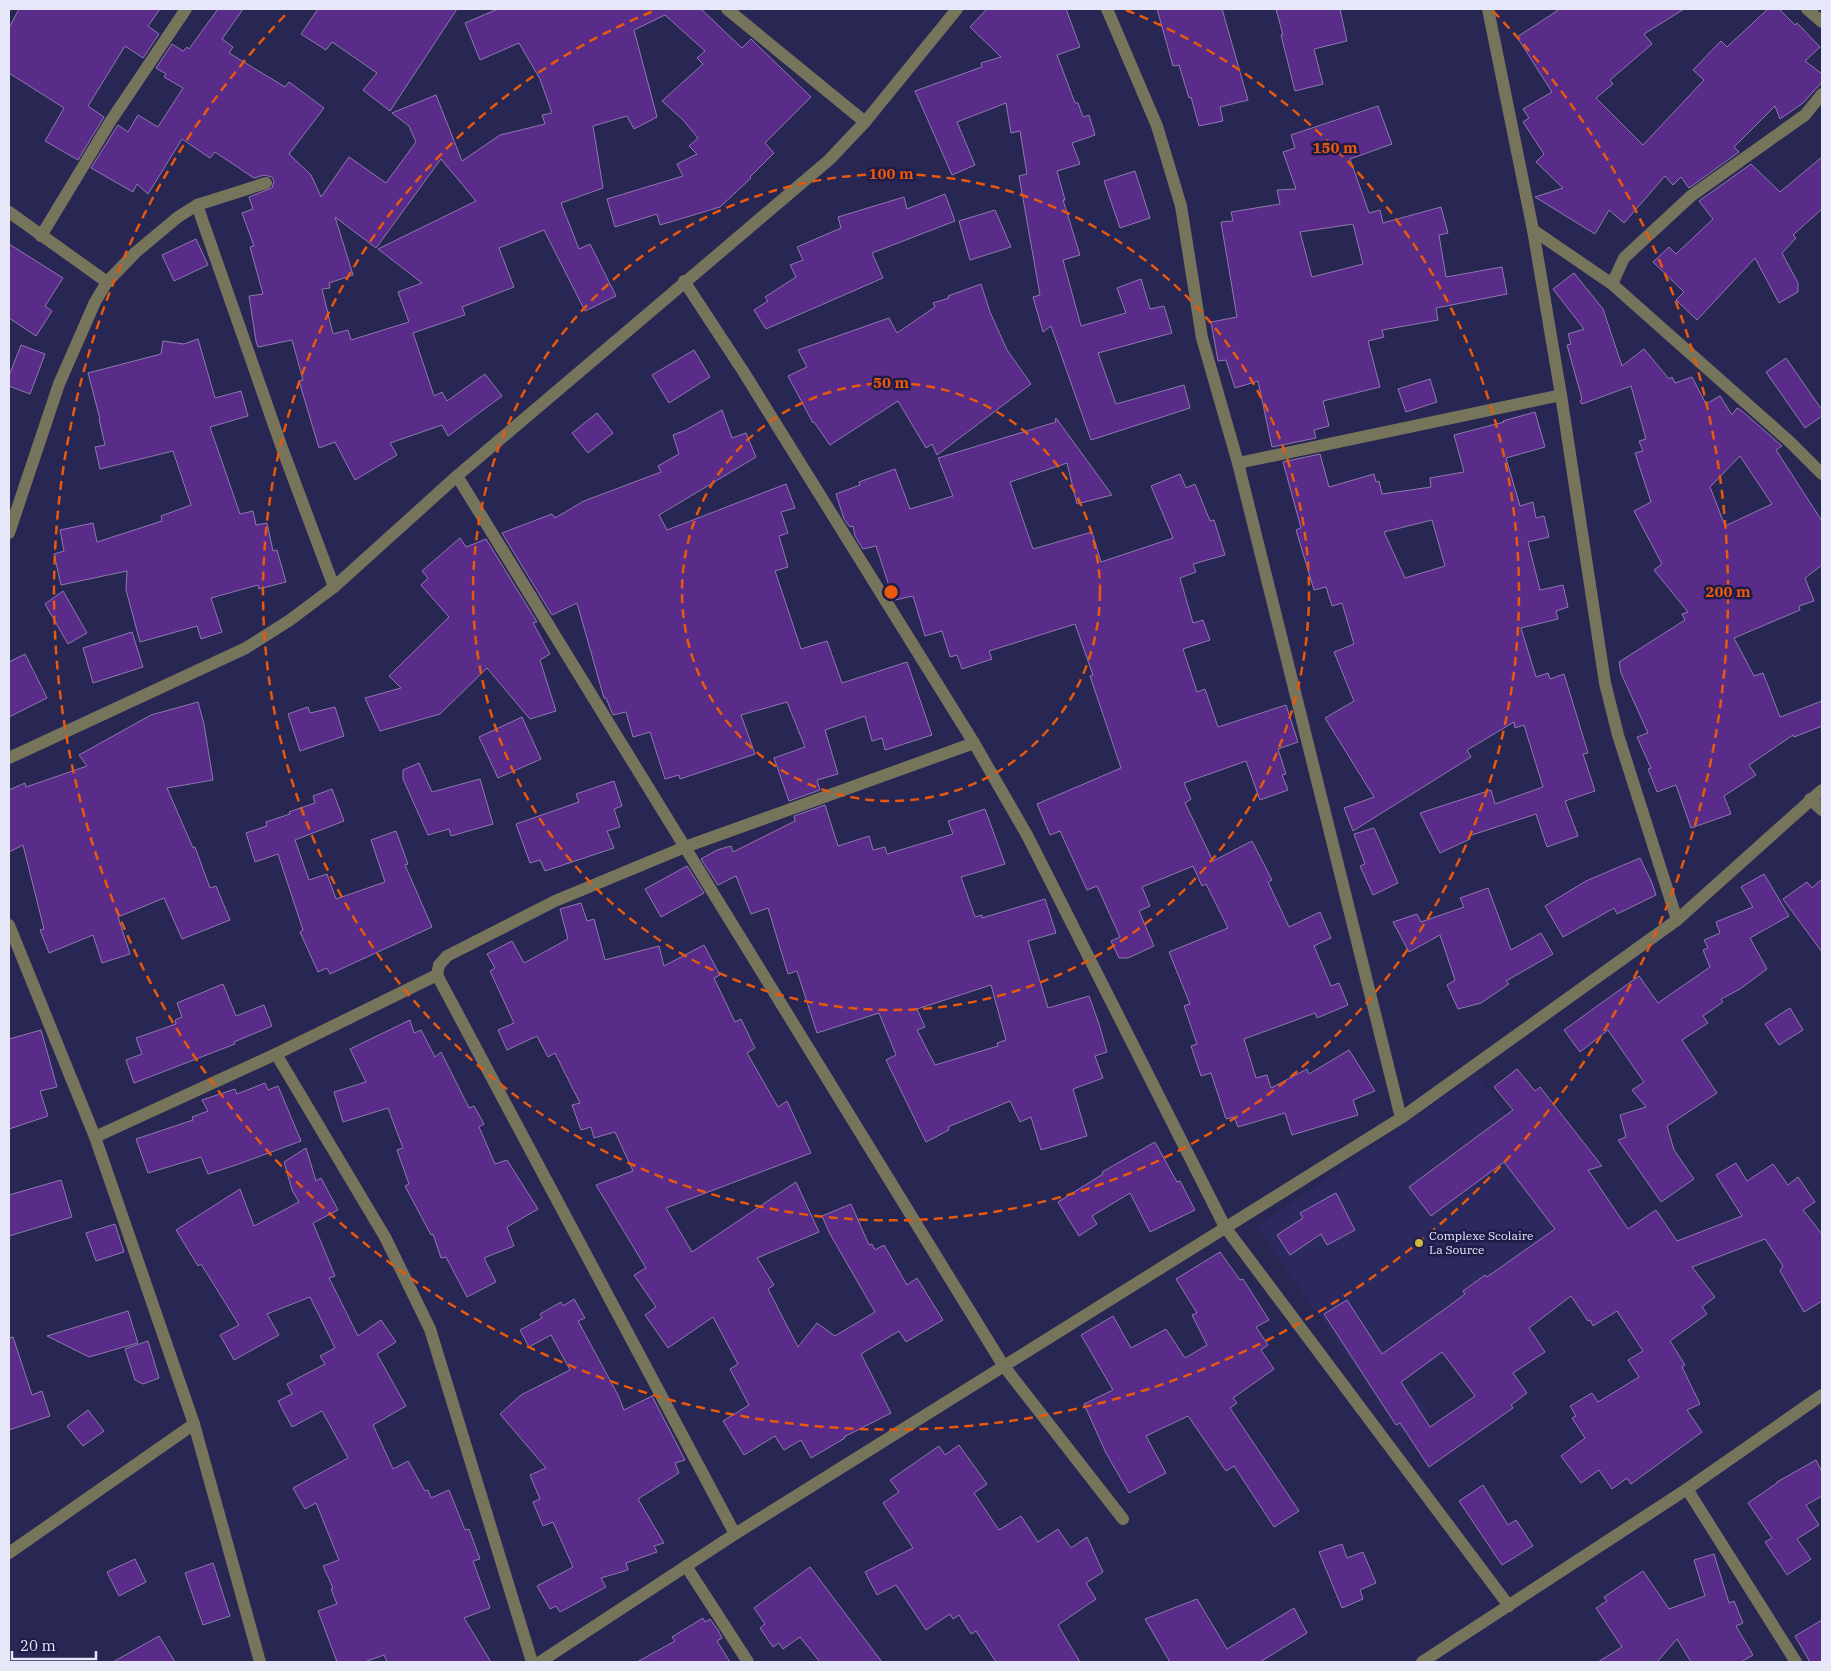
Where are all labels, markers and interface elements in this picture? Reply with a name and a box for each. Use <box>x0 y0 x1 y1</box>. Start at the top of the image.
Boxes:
text: 150 m <box>1312 138 1358 157</box>
text: 100 m <box>868 164 914 183</box>
text: 50 m <box>873 373 909 392</box>
text: 200 m <box>1705 582 1751 601</box>
centre of rings <box>882 583 900 601</box>
place label: Complexe Scolaire La Source <box>1429 1228 1533 1257</box>
marker: Complexe Scolaire La Source <box>1413 1237 1425 1249</box>
scale bar <box>12 1628 96 1660</box>
text: 20 m <box>20 1636 56 1655</box>

